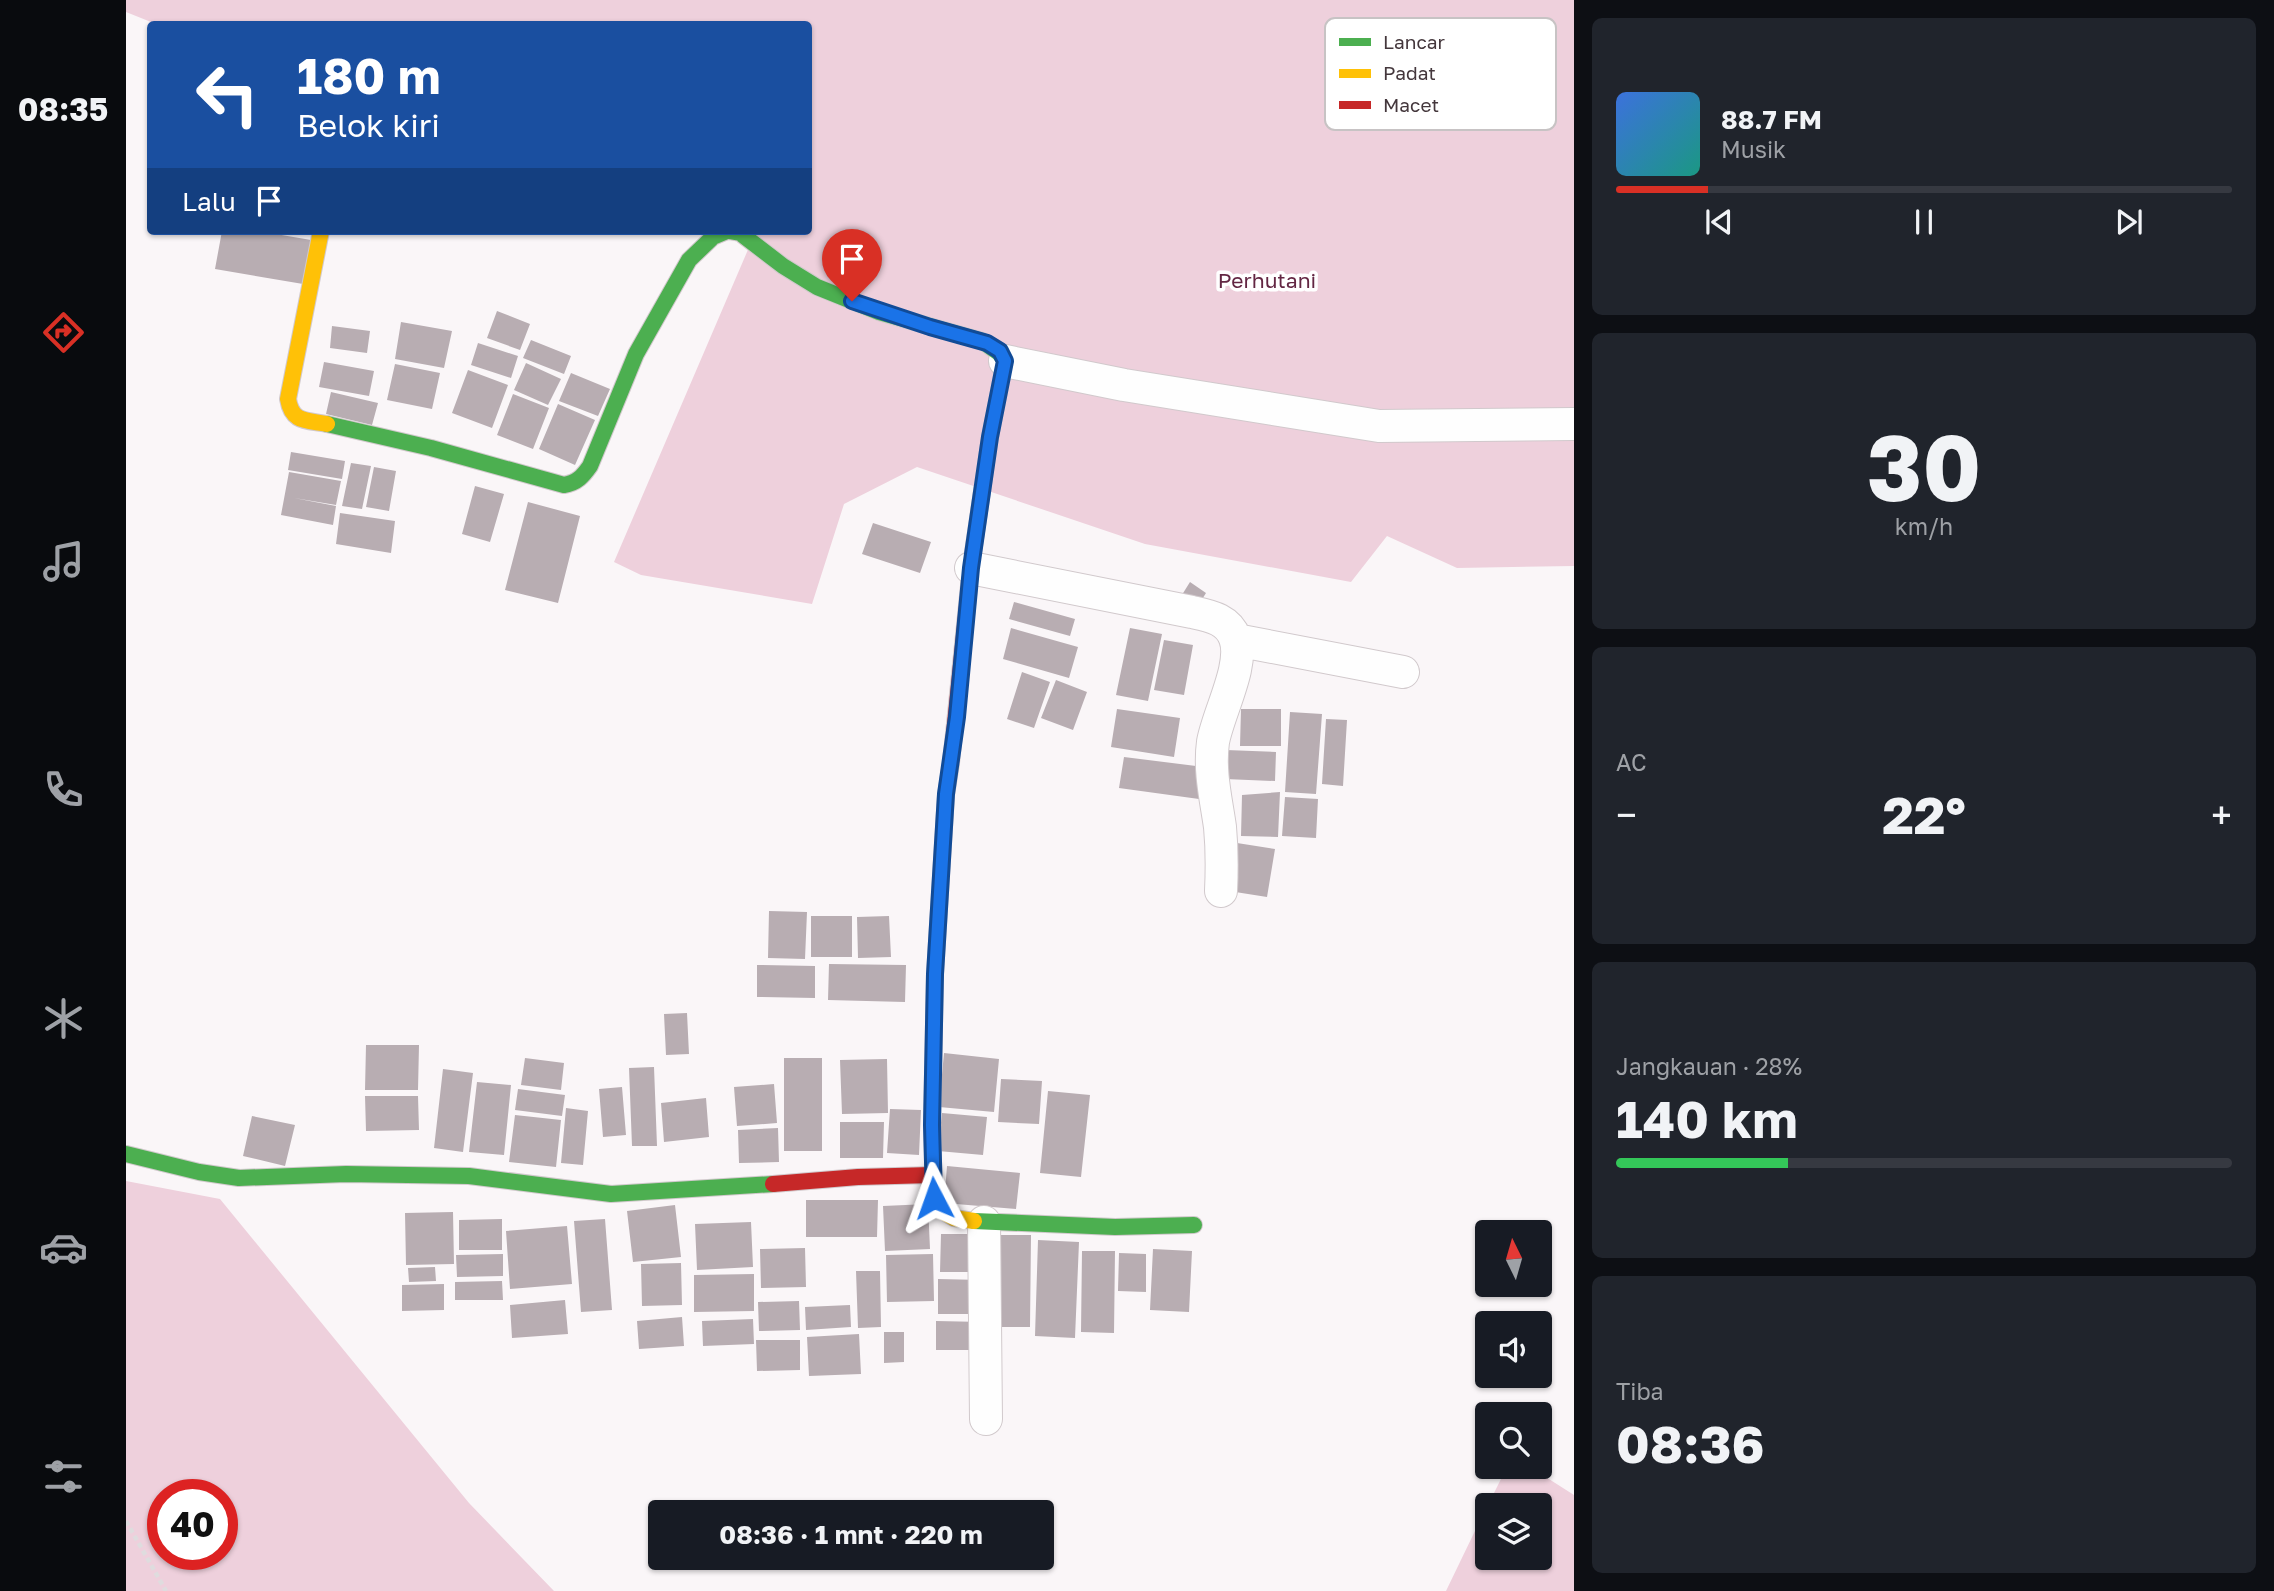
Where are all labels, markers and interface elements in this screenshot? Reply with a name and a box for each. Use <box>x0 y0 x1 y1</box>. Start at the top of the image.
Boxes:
legend <box>1325 18 1556 130</box>
text: Lancar <box>1383 30 1446 53</box>
text: 180 m <box>297 46 441 105</box>
icon: left <box>182 49 273 140</box>
text: Padat <box>1383 61 1436 84</box>
text: 08:35 <box>18 90 108 128</box>
text: Macet <box>1383 93 1439 116</box>
text: 88.7 FM <box>1721 104 1822 135</box>
text: Belok kiri <box>297 106 440 144</box>
text: Musik <box>1721 135 1786 163</box>
icon: arrive <box>250 182 288 220</box>
text: Lalu <box>182 186 236 217</box>
icon: previous <box>1700 203 1738 241</box>
icon: pause <box>1905 203 1943 241</box>
icon: next <box>2110 203 2148 241</box>
pin <box>822 229 882 301</box>
icon: arrive <box>833 240 871 278</box>
park label: Perhutani <box>1218 267 1316 293</box>
icon: directions <box>39 308 88 357</box>
text: 30 <box>1867 412 1981 521</box>
text: km/h <box>1895 512 1953 540</box>
icon: music <box>39 537 88 586</box>
text: AC <box>1616 748 1647 776</box>
icon: phone <box>39 765 88 814</box>
text: 22° <box>1882 783 1966 845</box>
text: − <box>1616 792 1637 837</box>
text: + <box>2211 792 2232 837</box>
icon: climate <box>39 994 88 1043</box>
text: Jangkauan · 28% <box>1616 1052 1802 1080</box>
text: 140 km <box>1616 1087 1798 1149</box>
position arrow <box>897 1161 971 1235</box>
north arrow <box>1475 1220 1552 1297</box>
map controls <box>1475 1220 1552 1570</box>
icon: car <box>39 1223 88 1272</box>
button: sound <box>1475 1311 1552 1388</box>
text: Tiba <box>1616 1377 1664 1405</box>
button: search <box>1475 1402 1552 1479</box>
text: 08:36 <box>1616 1412 1764 1474</box>
icon: filters <box>39 1452 88 1501</box>
speed limit sign: 40 <box>147 1479 238 1570</box>
button: layers <box>1475 1493 1552 1570</box>
text: 08:36 · 1 mnt · 220 m <box>719 1519 983 1550</box>

